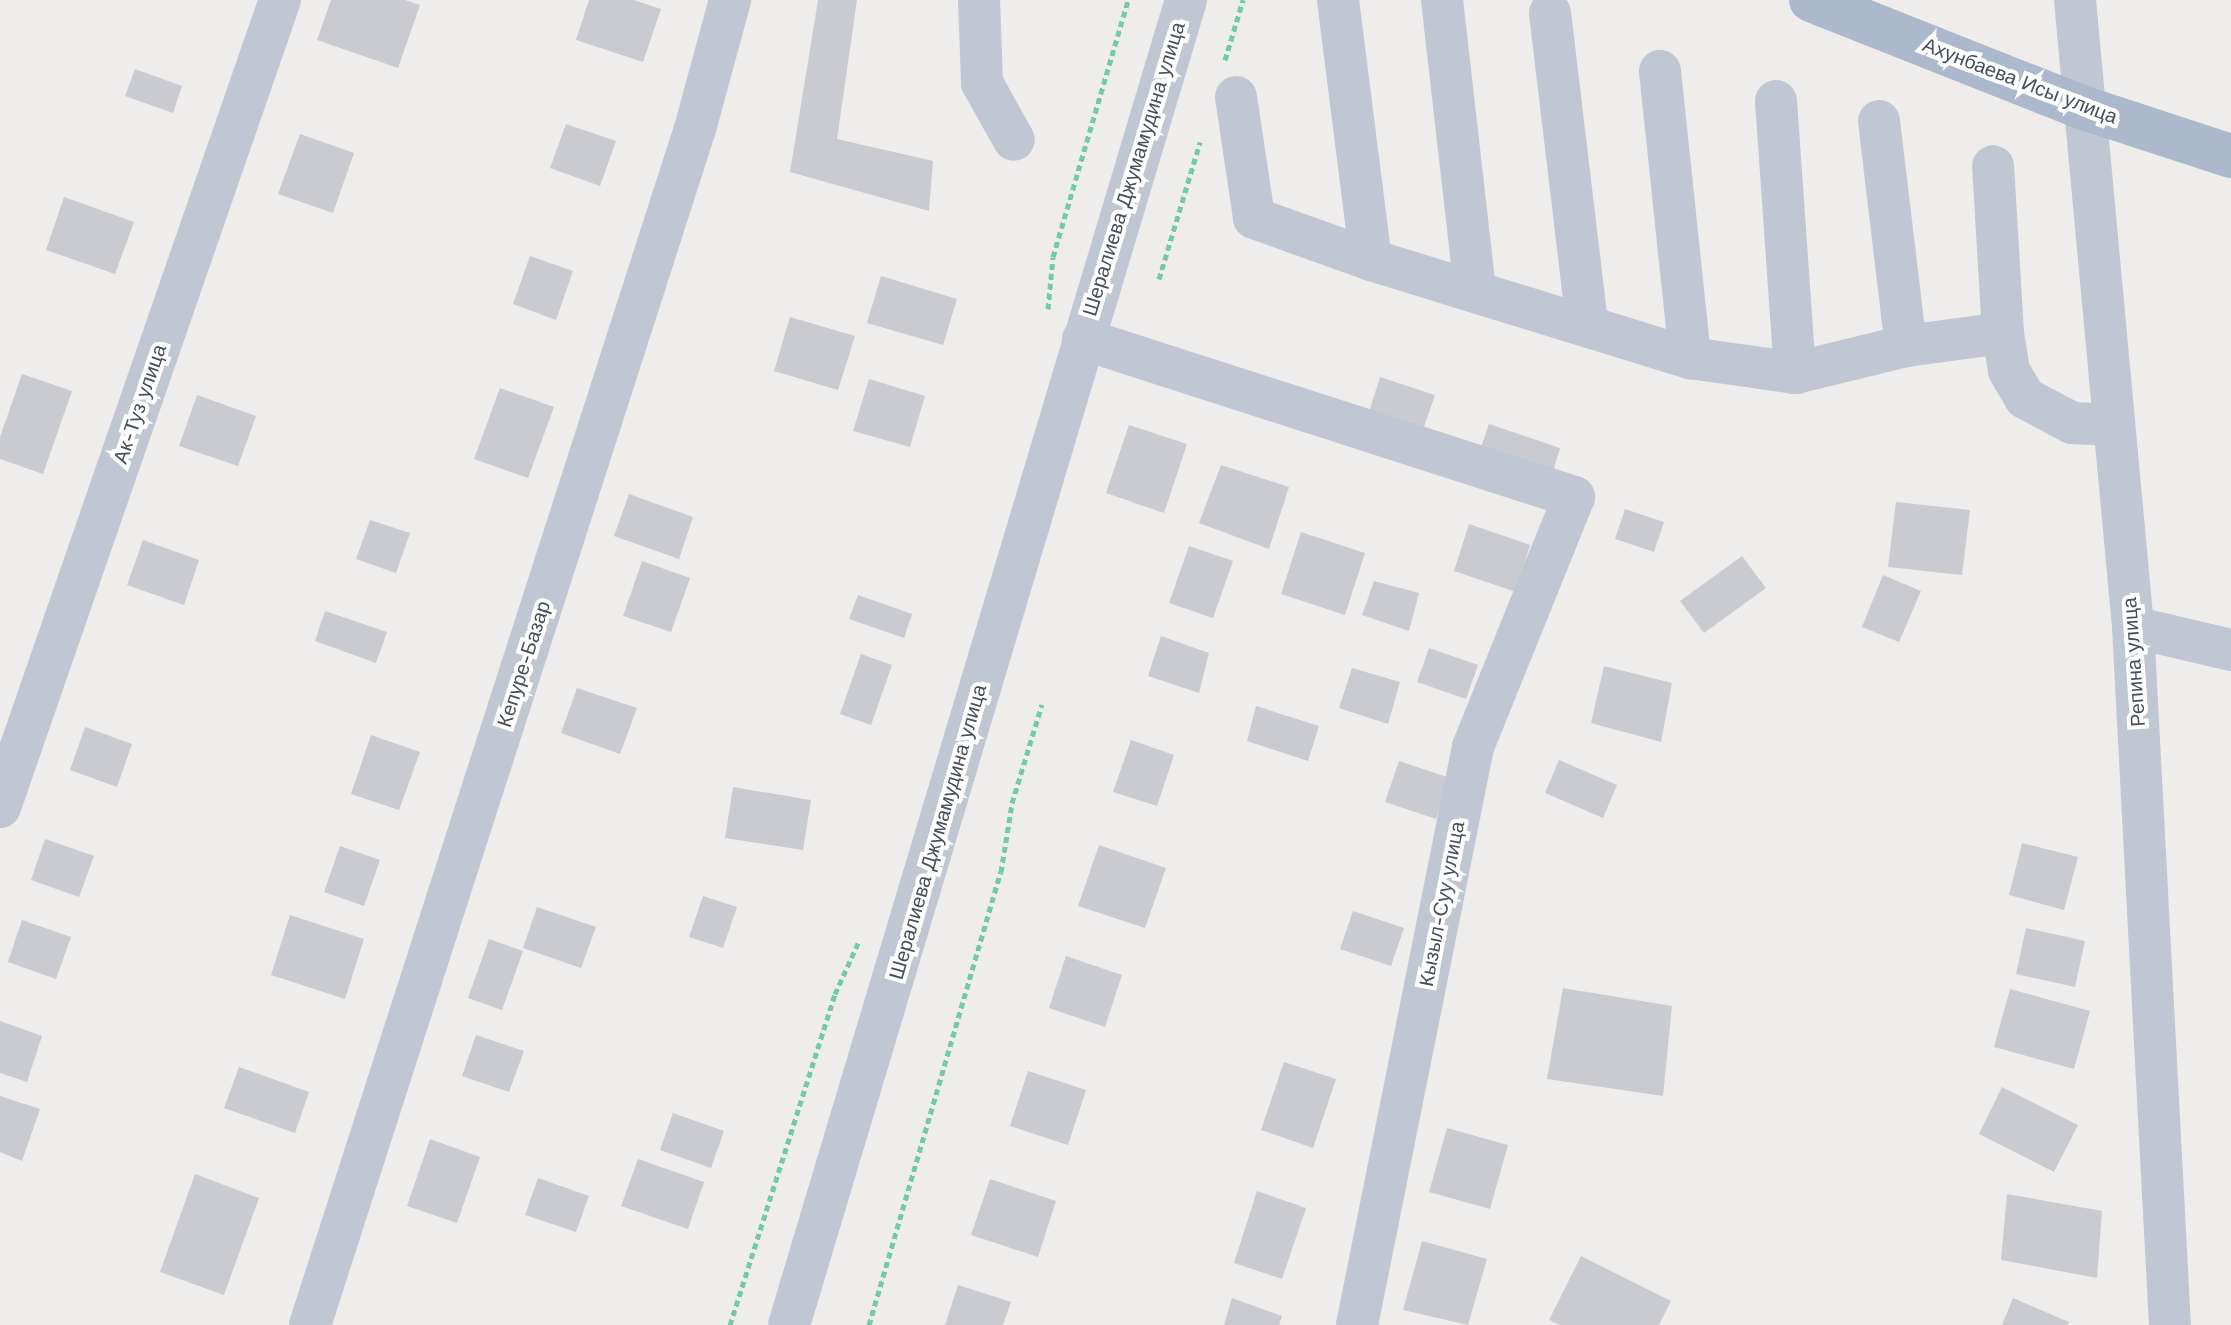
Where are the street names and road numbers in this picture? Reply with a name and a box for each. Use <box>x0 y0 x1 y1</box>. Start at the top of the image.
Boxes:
street label: Шералиева Джумамудина улица <box>1078 19 1190 319</box>
street label: Ахунбаева Исы улица <box>1919 33 2121 129</box>
street label: Ак-Туз улица <box>108 341 172 467</box>
street label: Репина улица <box>2118 597 2150 727</box>
street label: Кепуре-Базар <box>492 598 556 730</box>
street label: Шералиева Джумамудина улица <box>884 682 992 982</box>
street label: Кызыл-Суу улица <box>1414 819 1470 989</box>

